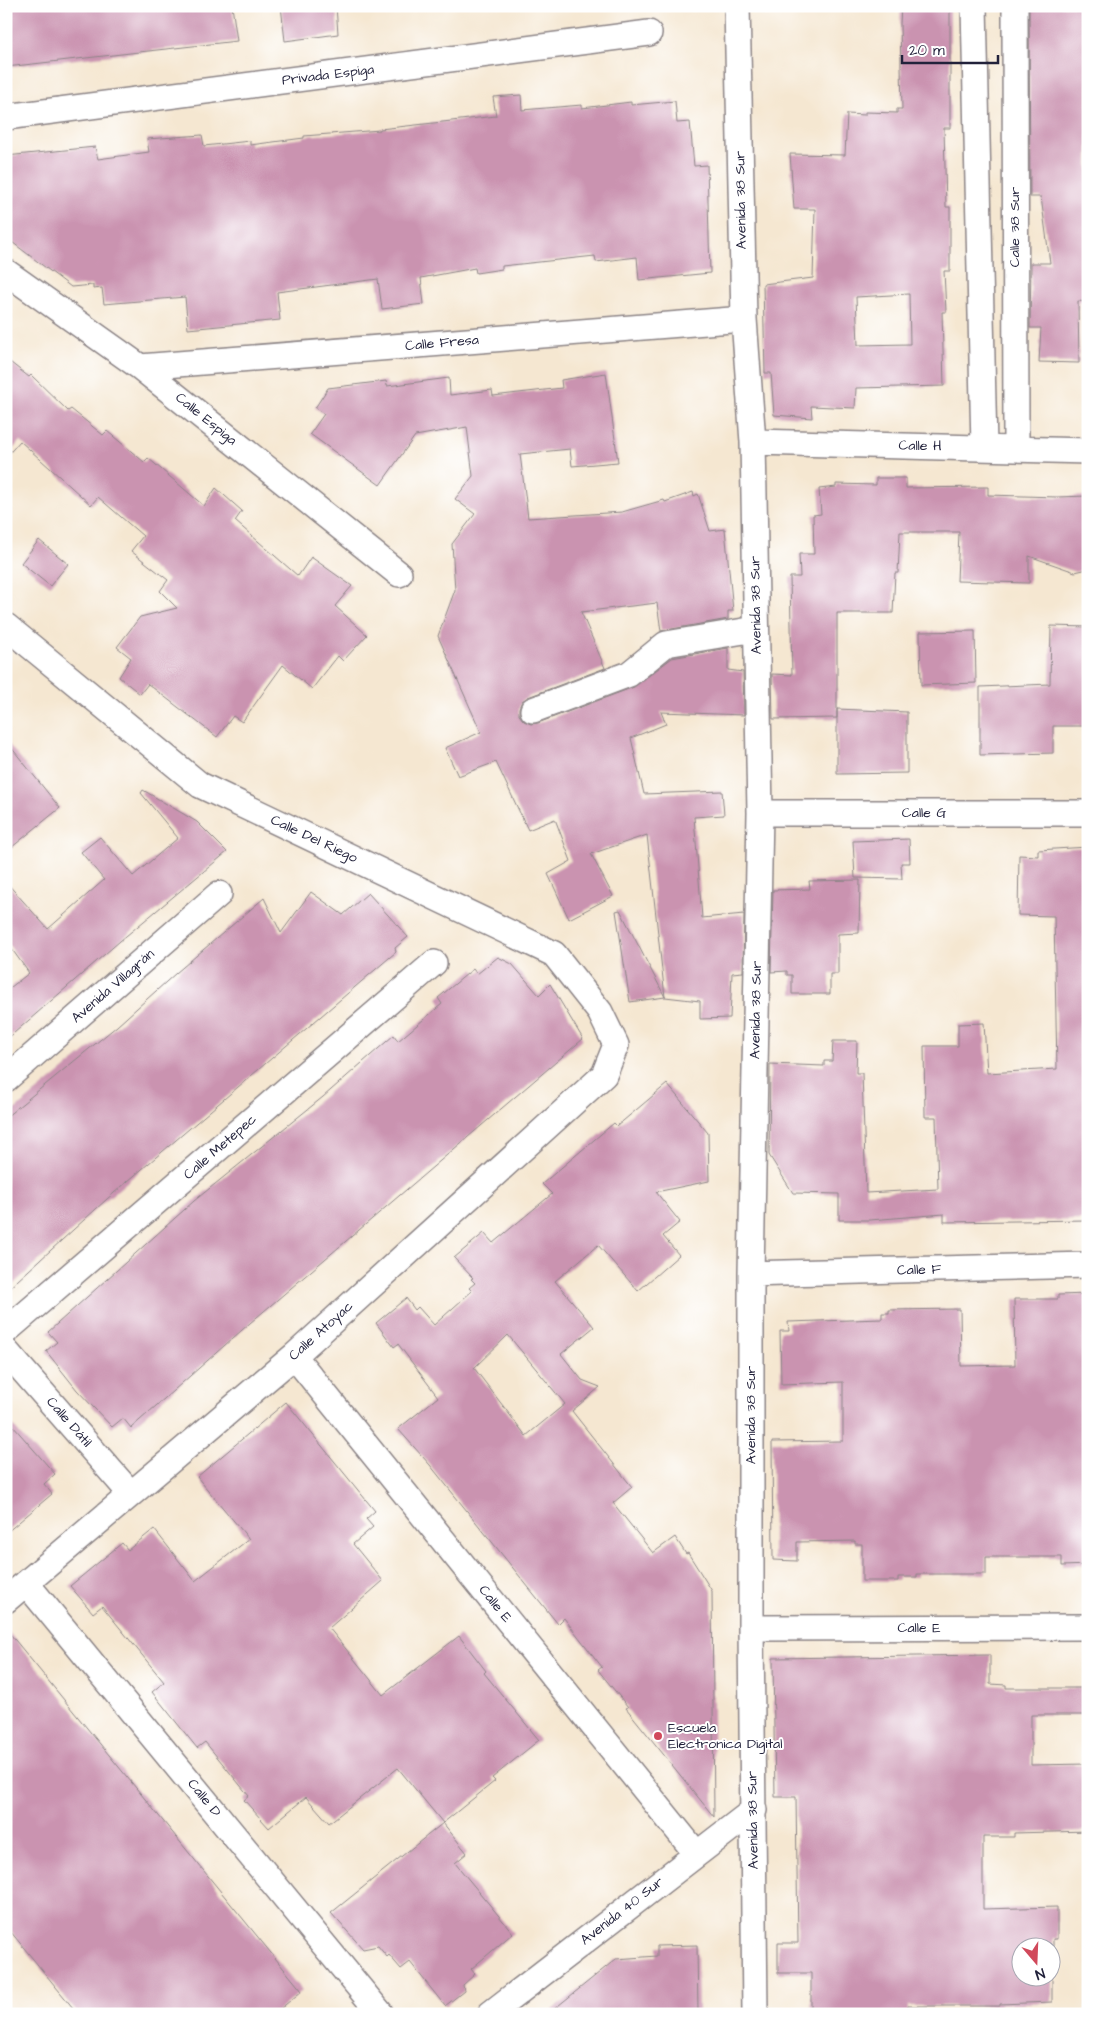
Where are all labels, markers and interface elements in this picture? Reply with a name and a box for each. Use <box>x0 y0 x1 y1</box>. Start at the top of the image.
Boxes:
scale bar <box>902 32 998 64</box>
text: 20 m <box>909 40 945 61</box>
street label: Privada Espiga <box>281 59 375 91</box>
street label: Avenida 38 Sur <box>730 150 752 249</box>
street label: Calle 38 Sur <box>1005 187 1025 267</box>
street label: Calle Fresa <box>404 330 480 356</box>
street label: Calle Espiga <box>171 388 241 450</box>
street label: Calle H <box>898 436 942 456</box>
street label: Avenida 38 Sur <box>745 555 767 654</box>
street label: Calle G <box>902 803 946 823</box>
street label: Calle Del Riego <box>267 810 361 868</box>
street label: Avenida Villagrán <box>67 944 159 1028</box>
street label: Avenida 38 Sur <box>745 960 767 1059</box>
street label: Calle Metepec <box>179 1109 261 1184</box>
street label: Calle F <box>897 1260 942 1280</box>
street label: Calle Atoyac <box>284 1296 358 1365</box>
street label: Avenida 38 Sur <box>741 1365 761 1464</box>
street label: Calle Dátil <box>42 1392 96 1452</box>
street label: Calle E <box>474 1581 517 1628</box>
street label: Calle E <box>898 1618 941 1638</box>
place label: Escuela Electronica Digital <box>668 1718 782 1754</box>
marker: Escuela Electronica Digital <box>652 1730 664 1742</box>
street label: Avenida 38 Sur <box>742 1770 764 1869</box>
street label: Calle D <box>182 1775 226 1821</box>
street label: Avenida 40 Sur <box>576 1872 668 1950</box>
north arrow <box>1012 1938 1062 1988</box>
text: N <box>1032 1962 1047 1984</box>

